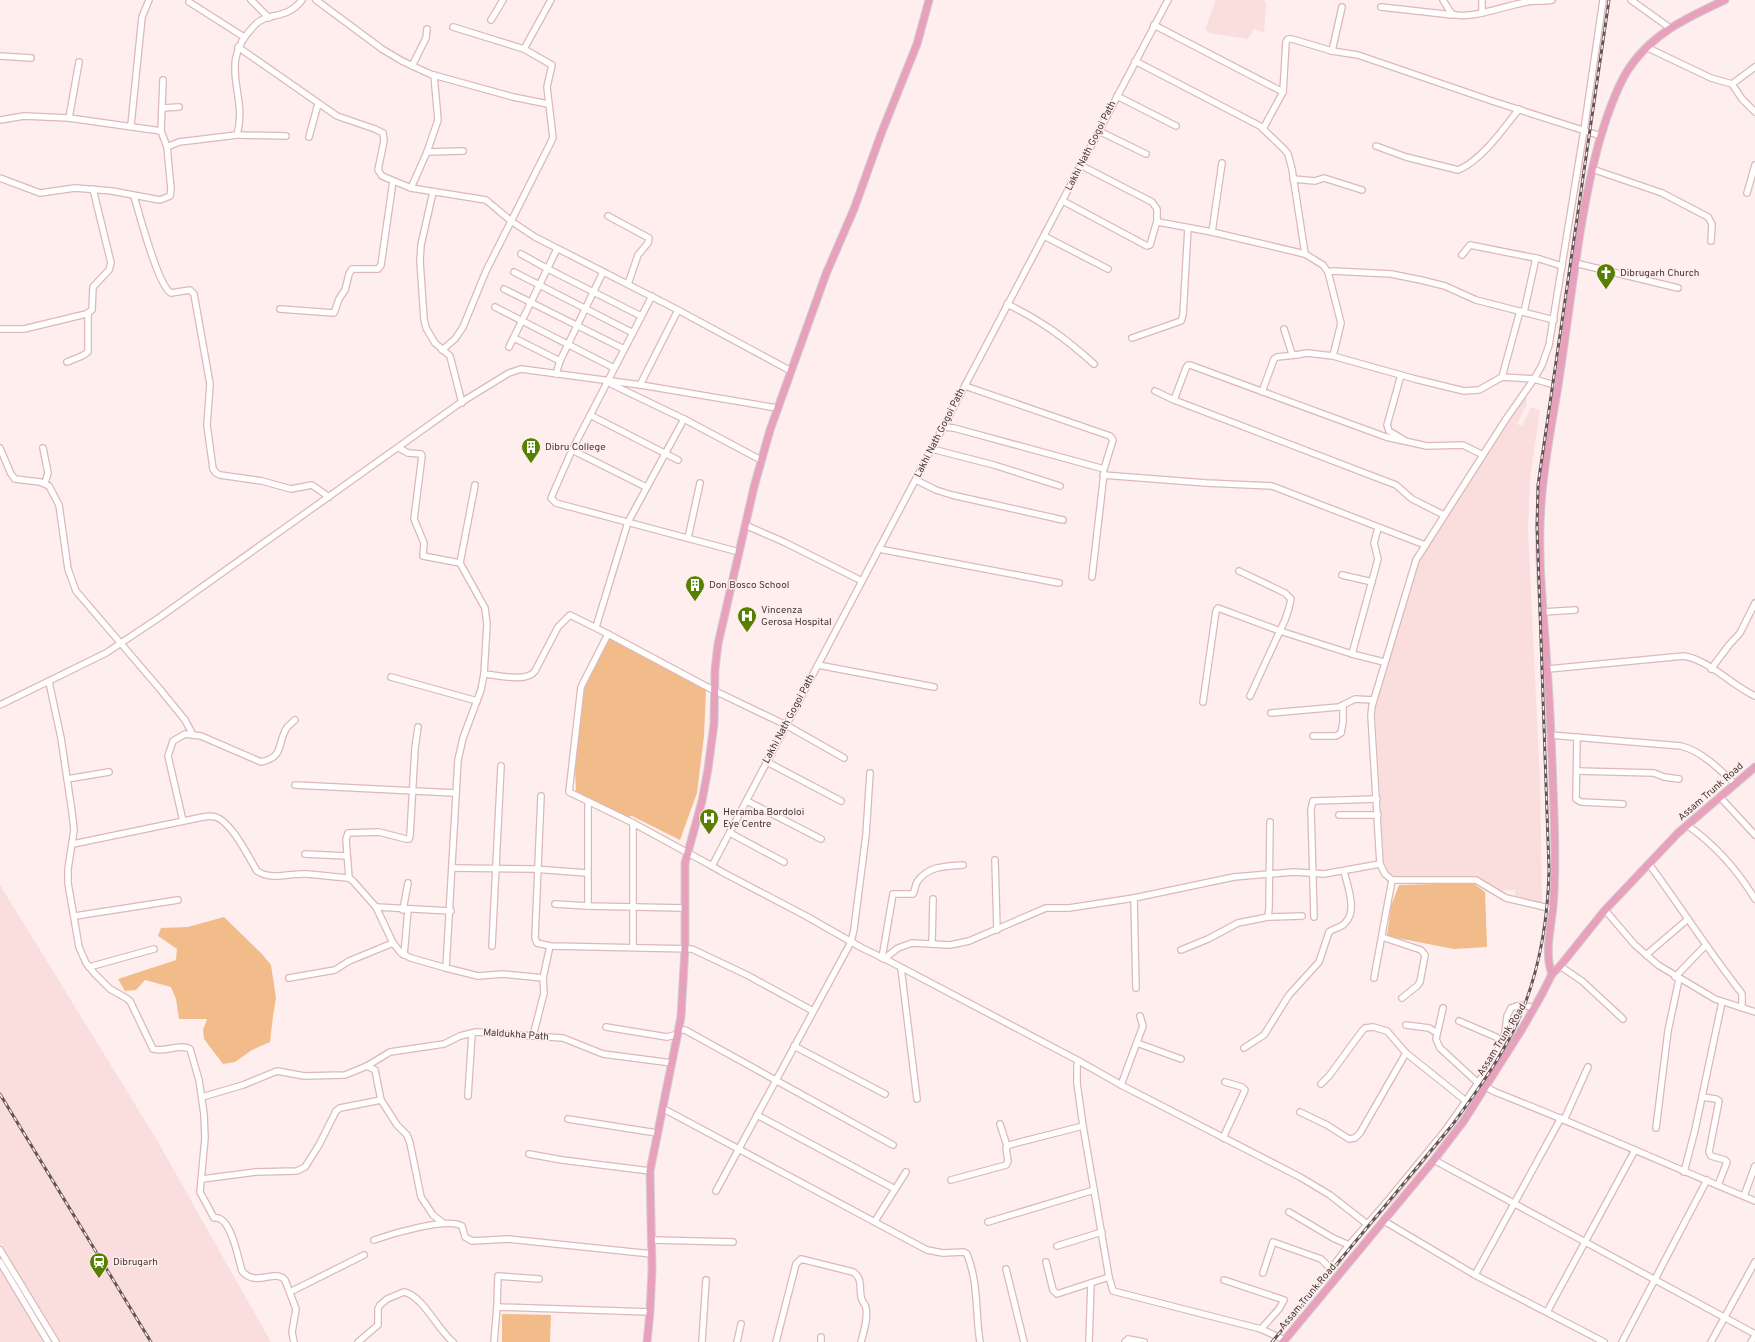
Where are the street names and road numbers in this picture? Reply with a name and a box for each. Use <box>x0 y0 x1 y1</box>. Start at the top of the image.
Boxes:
street label: Lakhi Nath Gogoi Path <box>1063 99 1119 193</box>
street label: Lakhi Nath Gogoi Path <box>912 386 968 480</box>
street label: Lakhi Nath Gogoi Path <box>760 672 818 766</box>
street label: Assam Trunk Road <box>1676 760 1746 824</box>
street label: Assam Trunk Road <box>1475 1001 1529 1079</box>
street label: Maldukha Path <box>483 1026 549 1044</box>
street label: Assam Trunk Road <box>1276 1261 1340 1333</box>

